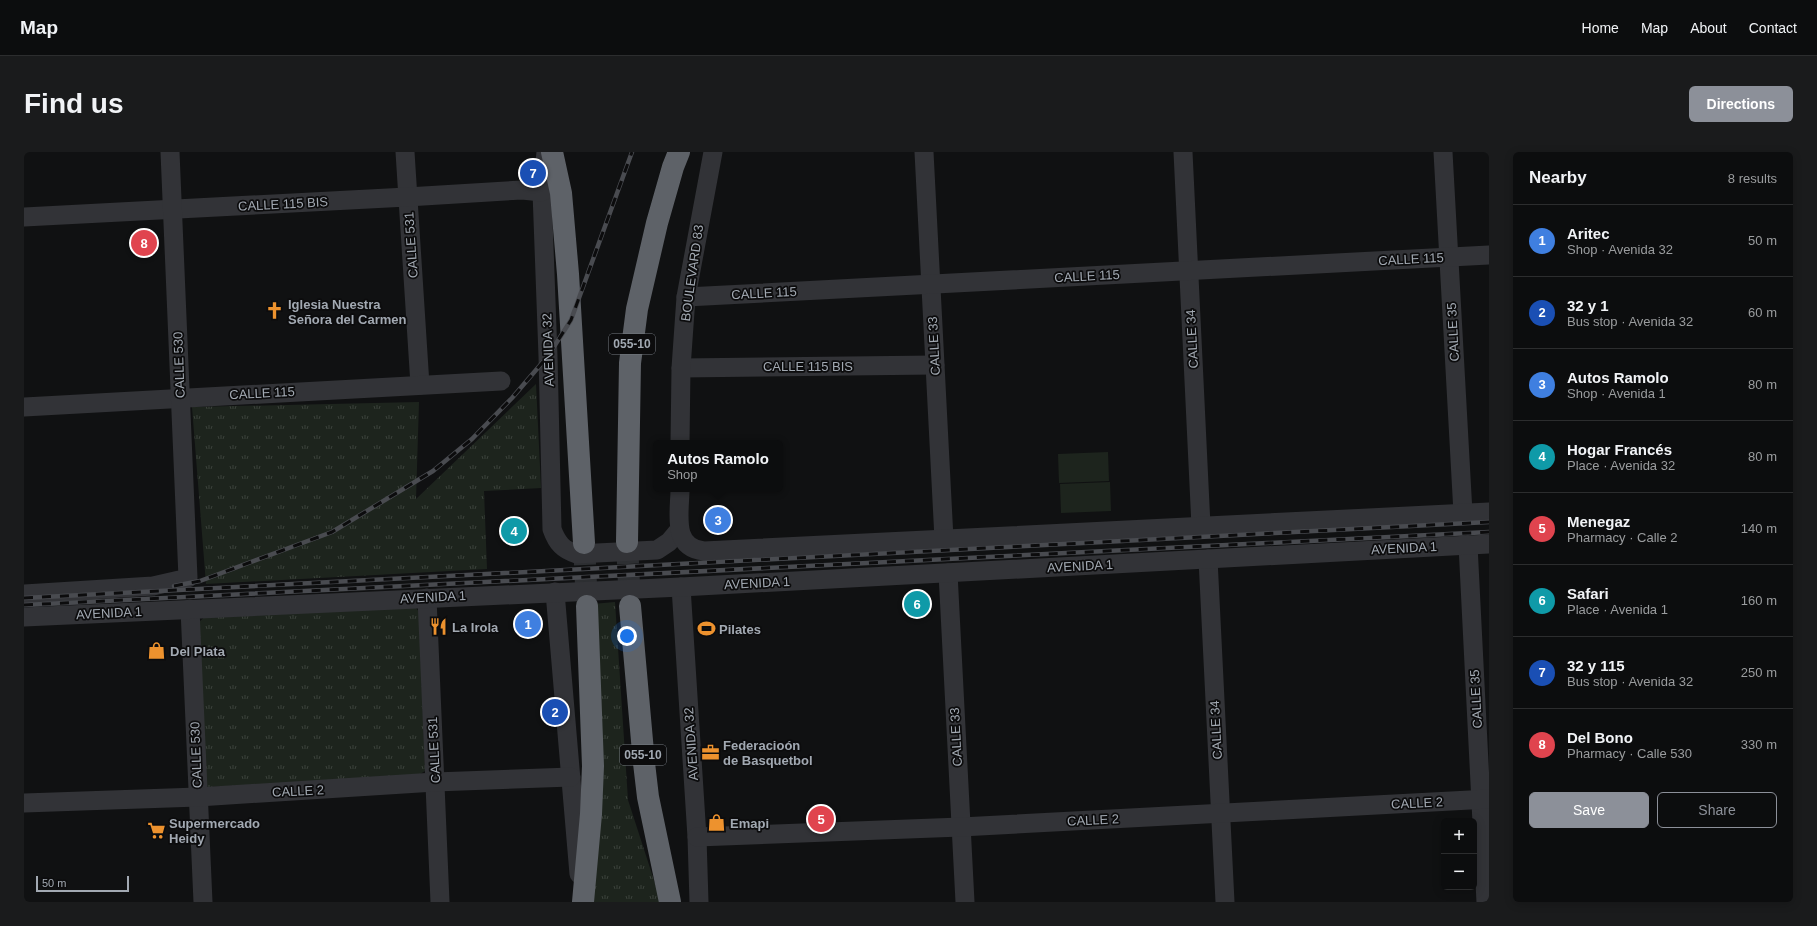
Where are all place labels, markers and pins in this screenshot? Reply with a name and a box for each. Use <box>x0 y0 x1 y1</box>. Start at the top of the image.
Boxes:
pin: 7 <box>520 158 546 188</box>
pin: 8 <box>131 228 157 258</box>
place label: Iglesia Nuestra Señora del Carmen <box>288 297 407 327</box>
church icon: Iglesia Nuestra Señora del Carmen <box>265 301 285 321</box>
pin: 3 <box>705 505 731 535</box>
pin: 4 <box>501 516 527 546</box>
pin: 6 <box>904 589 930 619</box>
pin: 1 <box>515 609 541 639</box>
restaurant icon: La Irola <box>429 617 449 637</box>
sports icon: Pilates <box>696 619 716 639</box>
place label: La Irola <box>452 620 499 635</box>
place label: Pilates <box>719 622 761 637</box>
shop icon: Del Plata <box>147 641 167 661</box>
place label: Del Plata <box>170 644 226 659</box>
pin: 2 <box>542 697 568 727</box>
place label: Federacioón de Basquetbol <box>723 738 813 768</box>
office icon: Federacioón de Basquetbol <box>700 742 720 762</box>
pin: 5 <box>808 804 834 834</box>
shop icon: Emapi <box>707 813 727 833</box>
place label: Supermercado Heidy <box>169 816 260 846</box>
place label: Emapi <box>730 816 769 831</box>
supermarket icon: Supermercado Heidy <box>146 820 166 840</box>

